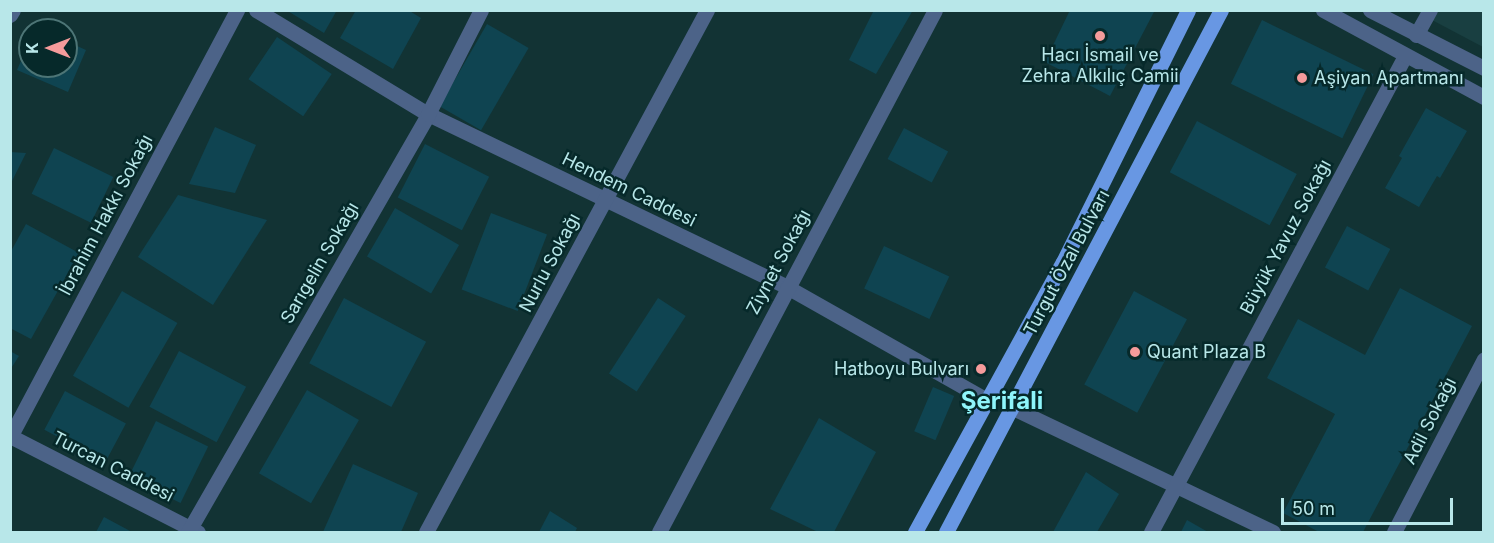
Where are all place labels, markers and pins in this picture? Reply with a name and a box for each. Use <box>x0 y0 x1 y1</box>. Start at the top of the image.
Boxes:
marker: Hacı İsmail ve Zehra Alkılıç Camii <box>1093 29 1107 43</box>
place label: Hacı İsmail ve Zehra Alkılıç Camii <box>1021 45 1179 88</box>
place label: Aşiyan Apartmanı <box>1314 67 1464 89</box>
marker: Aşiyan Apartmanı <box>1295 71 1309 85</box>
place label: Quant Plaza B <box>1147 341 1266 363</box>
marker: Quant Plaza B <box>1128 345 1142 359</box>
place label: Hatboyu Bulvarı <box>834 358 969 380</box>
marker: Hatboyu Bulvarı <box>974 362 988 376</box>

